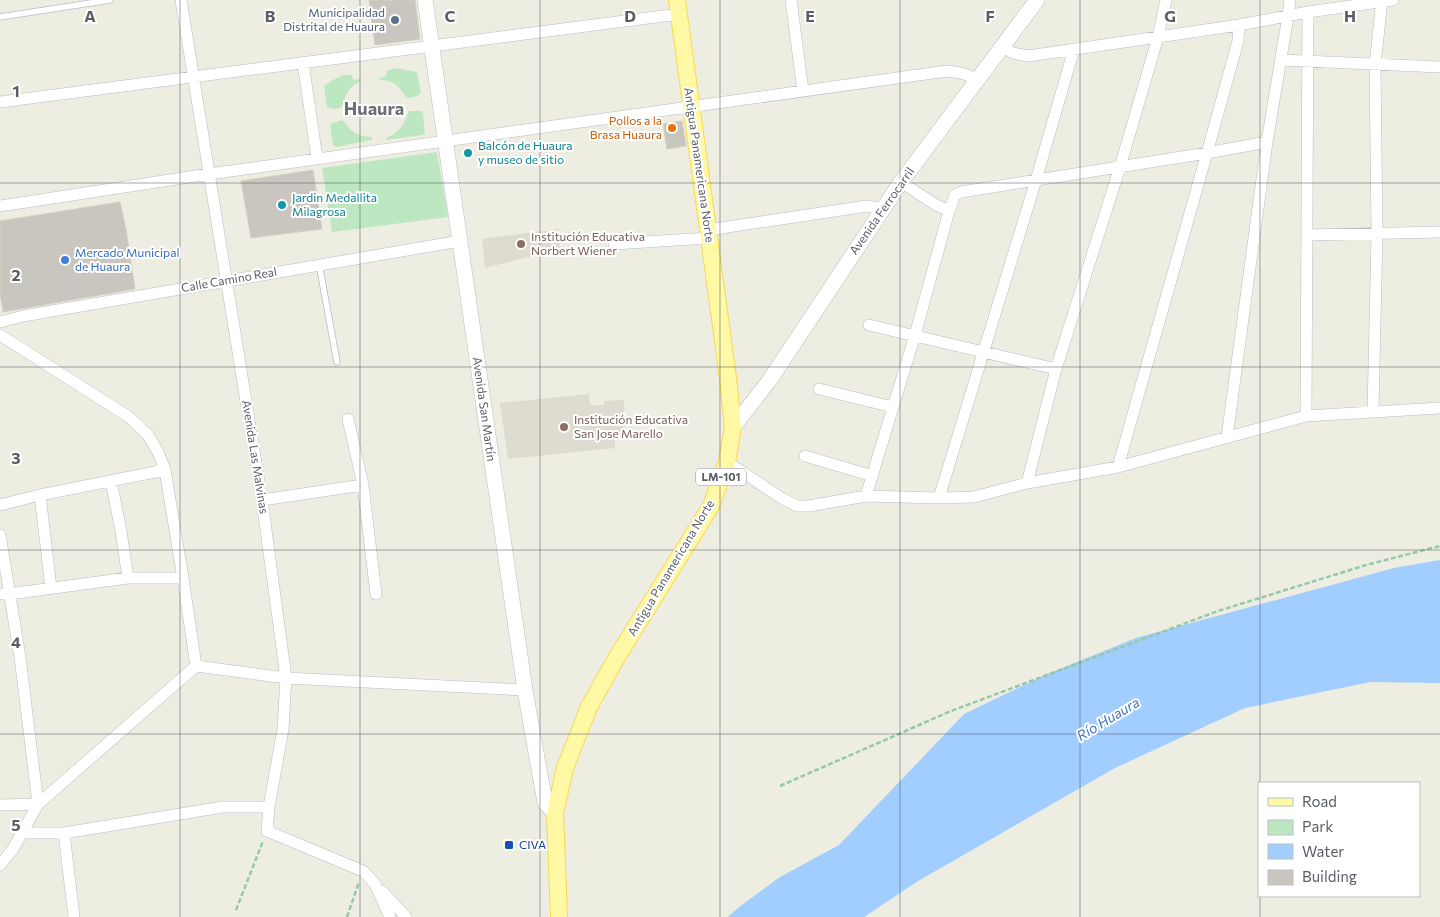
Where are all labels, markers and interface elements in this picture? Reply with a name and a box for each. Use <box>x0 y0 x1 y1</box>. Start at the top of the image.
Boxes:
place label: Municipalidad Distrital de Huaura <box>283 5 385 33</box>
text: A <box>84 6 96 25</box>
text: B <box>265 6 276 25</box>
text: C <box>445 6 456 25</box>
text: D <box>624 6 636 25</box>
text: E <box>805 6 815 25</box>
text: F <box>985 6 995 25</box>
text: G <box>1164 6 1176 25</box>
text: H <box>1344 6 1356 25</box>
marker: Municipalidad Distrital de Huaura <box>389 14 401 26</box>
text: 1 <box>12 81 20 100</box>
street label: Antigua Panamericana Norte <box>682 86 718 243</box>
district label: Huaura <box>344 97 404 119</box>
place label: Pollos a la Brasa Huaura <box>590 113 662 141</box>
marker: Pollos a la Brasa Huaura <box>666 122 678 134</box>
place label: Balcón de Huaura y museo de sitio <box>478 138 573 166</box>
marker: Balcón de Huaura y museo de sitio <box>462 147 474 159</box>
street label: Avenida Ferrocarril <box>846 164 916 257</box>
place label: Jardin Medallita Milagrosa <box>292 190 377 218</box>
marker: Jardin Medallita Milagrosa <box>276 199 288 211</box>
place label: Institución Educativa Norbert Wiener <box>531 229 645 257</box>
marker: Institución Educativa Norbert Wiener <box>515 238 527 250</box>
place label: Mercado Municipal de Huaura <box>75 245 180 273</box>
marker: Mercado Municipal de Huaura <box>59 254 71 266</box>
street label: Calle Camino Real <box>180 264 278 294</box>
text: 2 <box>11 265 21 284</box>
street label: Avenida San Martín <box>471 356 499 462</box>
street label: Avenida Las Malvinas <box>240 399 272 515</box>
place label: Institución Educativa San Jose Marello <box>574 412 688 441</box>
marker: Institución Educativa San Jose Marello <box>558 421 570 433</box>
text: 3 <box>11 448 21 467</box>
road number: LM-101 <box>696 468 746 486</box>
street label: Antigua Panamericana Norte <box>624 497 716 638</box>
text: 4 <box>11 632 21 651</box>
water label: Río Huaura <box>1073 693 1142 744</box>
legend <box>1258 782 1420 897</box>
text: Road <box>1302 792 1337 810</box>
text: 5 <box>11 815 21 834</box>
text: Park <box>1302 817 1333 835</box>
place label: CIVA <box>519 837 546 851</box>
marker: CIVA <box>503 839 515 851</box>
text: Water <box>1302 842 1344 860</box>
text: Building <box>1302 867 1357 885</box>

